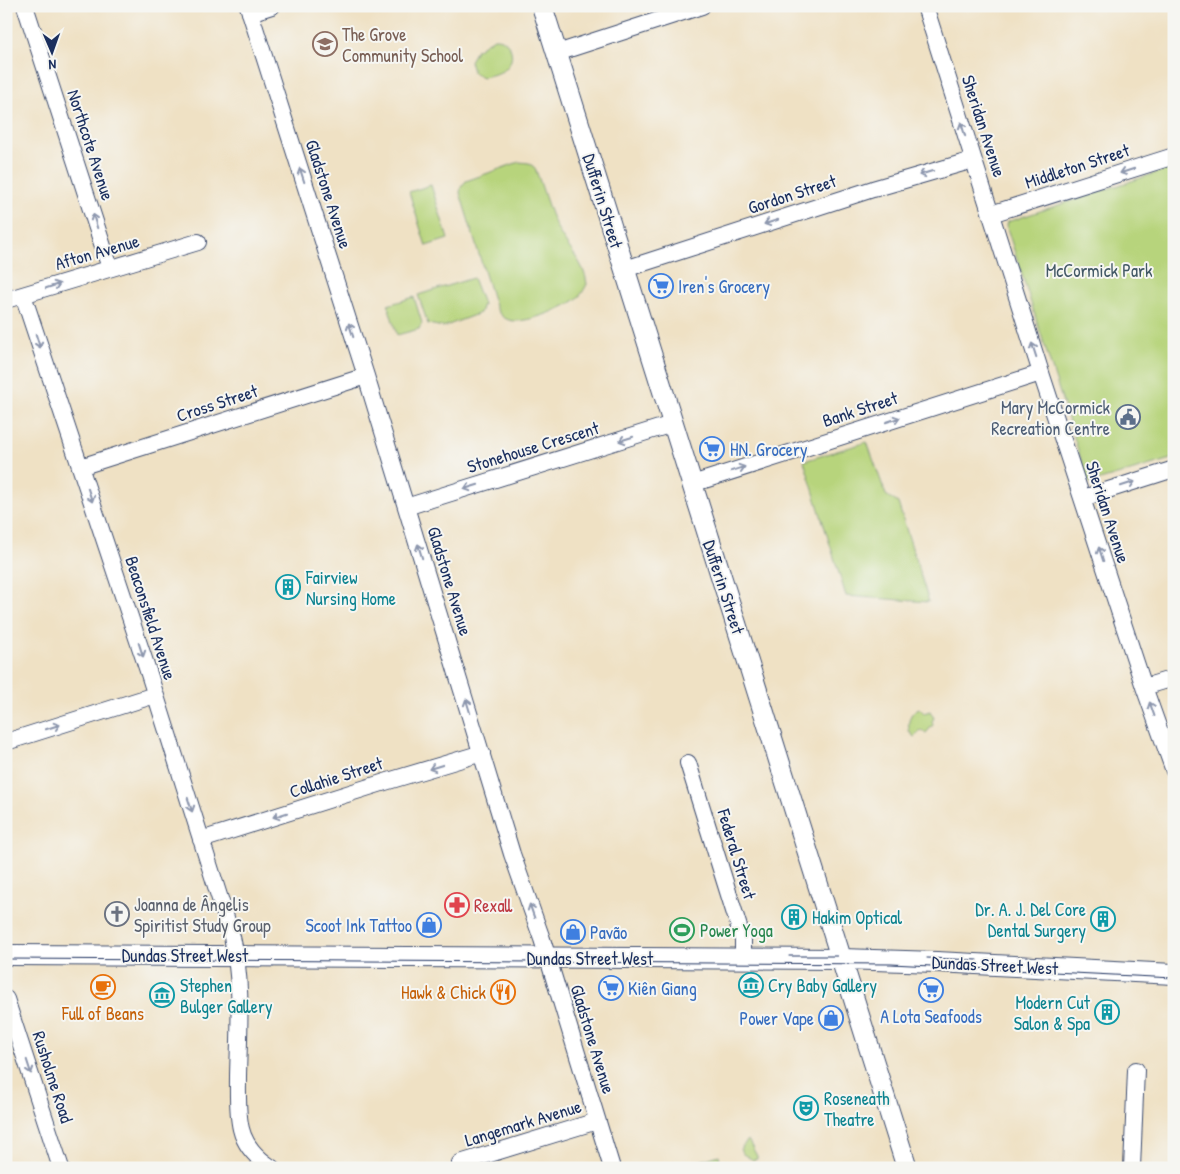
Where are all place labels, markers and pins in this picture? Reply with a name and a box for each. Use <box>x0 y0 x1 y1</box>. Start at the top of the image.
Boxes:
place label: The Grove Community School <box>342 22 463 68</box>
school or university icon: The Grove Community School <box>312 31 338 57</box>
supermarket icon: Iren's Grocery <box>648 273 674 299</box>
place label: Iren's Grocery <box>678 274 770 299</box>
place label: Mary McCormick Recreation Centre <box>991 395 1111 441</box>
public building icon: Mary McCormick Recreation Centre <box>1115 404 1141 430</box>
supermarket icon: HN. Grocery <box>699 436 725 462</box>
place label: HN. Grocery <box>730 437 808 462</box>
place label: Fairview Nursing Home <box>305 565 396 611</box>
building icon: Fairview Nursing Home <box>275 574 301 600</box>
place label: Joanna de Ângelis Spiritist Study Group <box>134 892 271 938</box>
pharmacy icon: Rexall <box>444 892 470 918</box>
place label: Rexall <box>474 893 512 918</box>
place label: Dr. A. J. Del Core Dental Surgery <box>975 897 1086 943</box>
church icon: Joanna de Ângelis Spiritist Study Group <box>104 901 130 927</box>
building icon: Hakim Optical <box>781 904 807 930</box>
place label: Hakim Optical <box>812 905 902 930</box>
building icon: Dr. A. J. Del Core Dental Surgery <box>1090 906 1116 932</box>
shop icon: Scoot Ink Tattoo <box>416 912 442 938</box>
place label: Scoot Ink Tattoo <box>306 913 412 938</box>
sports icon: Power Yoga <box>669 917 695 943</box>
place label: Power Yoga <box>700 918 773 943</box>
shop icon: Pavão <box>560 919 586 945</box>
place label: Pavão <box>590 920 627 945</box>
museum icon: Cry Baby Gallery <box>738 972 764 998</box>
place label: Stephen Bulger Gallery <box>180 973 273 1019</box>
place label: Cry Baby Gallery <box>768 973 877 998</box>
cafe icon: Full of Beans <box>90 974 116 1000</box>
supermarket icon: Kiên Giang <box>598 975 624 1001</box>
place label: Kiên Giang <box>628 976 697 1001</box>
supermarket icon: A Lota Seafoods <box>918 977 944 1003</box>
restaurant icon: Hawk & Chick <box>490 979 516 1005</box>
place label: Hawk & Chick <box>401 980 487 1005</box>
museum icon: Stephen Bulger Gallery <box>149 982 175 1008</box>
place label: Modern Cut Salon & Spa <box>1014 990 1091 1036</box>
building icon: Modern Cut Salon & Spa <box>1094 999 1120 1025</box>
place label: Full of Beans <box>61 1001 144 1026</box>
place label: A Lota Seafoods <box>880 1004 982 1029</box>
shop icon: Power Vape <box>818 1005 844 1031</box>
place label: Power Vape <box>739 1006 814 1031</box>
place label: Roseneath Theatre <box>824 1086 890 1132</box>
theatre icon: Roseneath Theatre <box>793 1095 819 1121</box>

